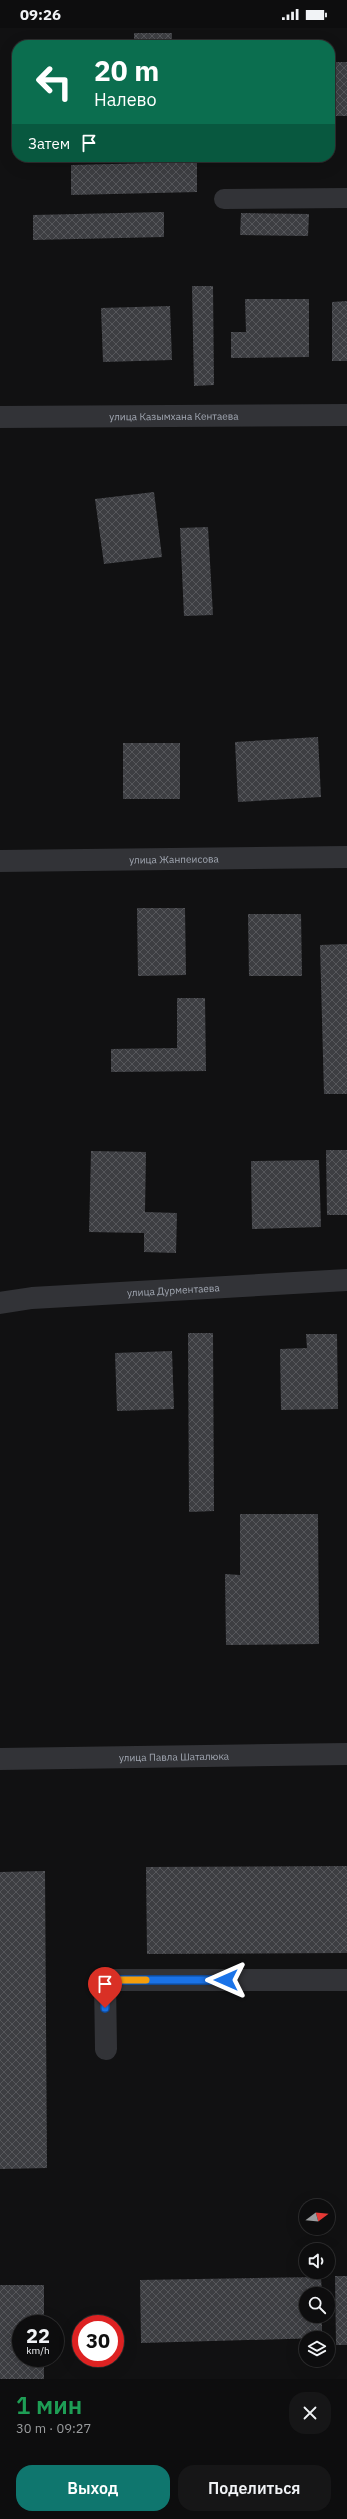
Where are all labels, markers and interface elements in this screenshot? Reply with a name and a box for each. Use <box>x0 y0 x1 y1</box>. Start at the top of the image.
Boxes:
text: 09:26 <box>20 5 61 24</box>
text: 20 m <box>94 52 159 89</box>
icon: left <box>28 56 80 108</box>
text: Налево <box>94 88 157 111</box>
icon: arrive <box>78 132 100 154</box>
text: Затем <box>28 134 70 153</box>
street label: улица Казымхана Кентаева <box>109 409 239 423</box>
street label: улица Жанпеисова <box>129 852 220 866</box>
street label: улица Дурментаева <box>127 1281 221 1299</box>
street label: улица Павла Шаталюка <box>119 1749 230 1764</box>
position arrow <box>205 1959 247 2001</box>
pin <box>88 1967 122 2008</box>
icon: arrive <box>94 1973 116 1995</box>
north arrow <box>299 2199 335 2235</box>
map controls <box>299 2199 335 2367</box>
button: sound <box>299 2243 335 2279</box>
button: search <box>299 2287 335 2323</box>
speed limit sign: 30 <box>72 2315 124 2367</box>
text: 22 <box>26 2322 50 2349</box>
button: layers <box>299 2331 335 2367</box>
text: km/h <box>26 2344 50 2357</box>
text: 1 мин <box>16 2389 82 2421</box>
button: close <box>289 2392 331 2434</box>
text: 30 m · 09:27 <box>16 2420 91 2437</box>
button: Выход <box>16 2465 170 2511</box>
button: Поделиться <box>178 2465 331 2511</box>

